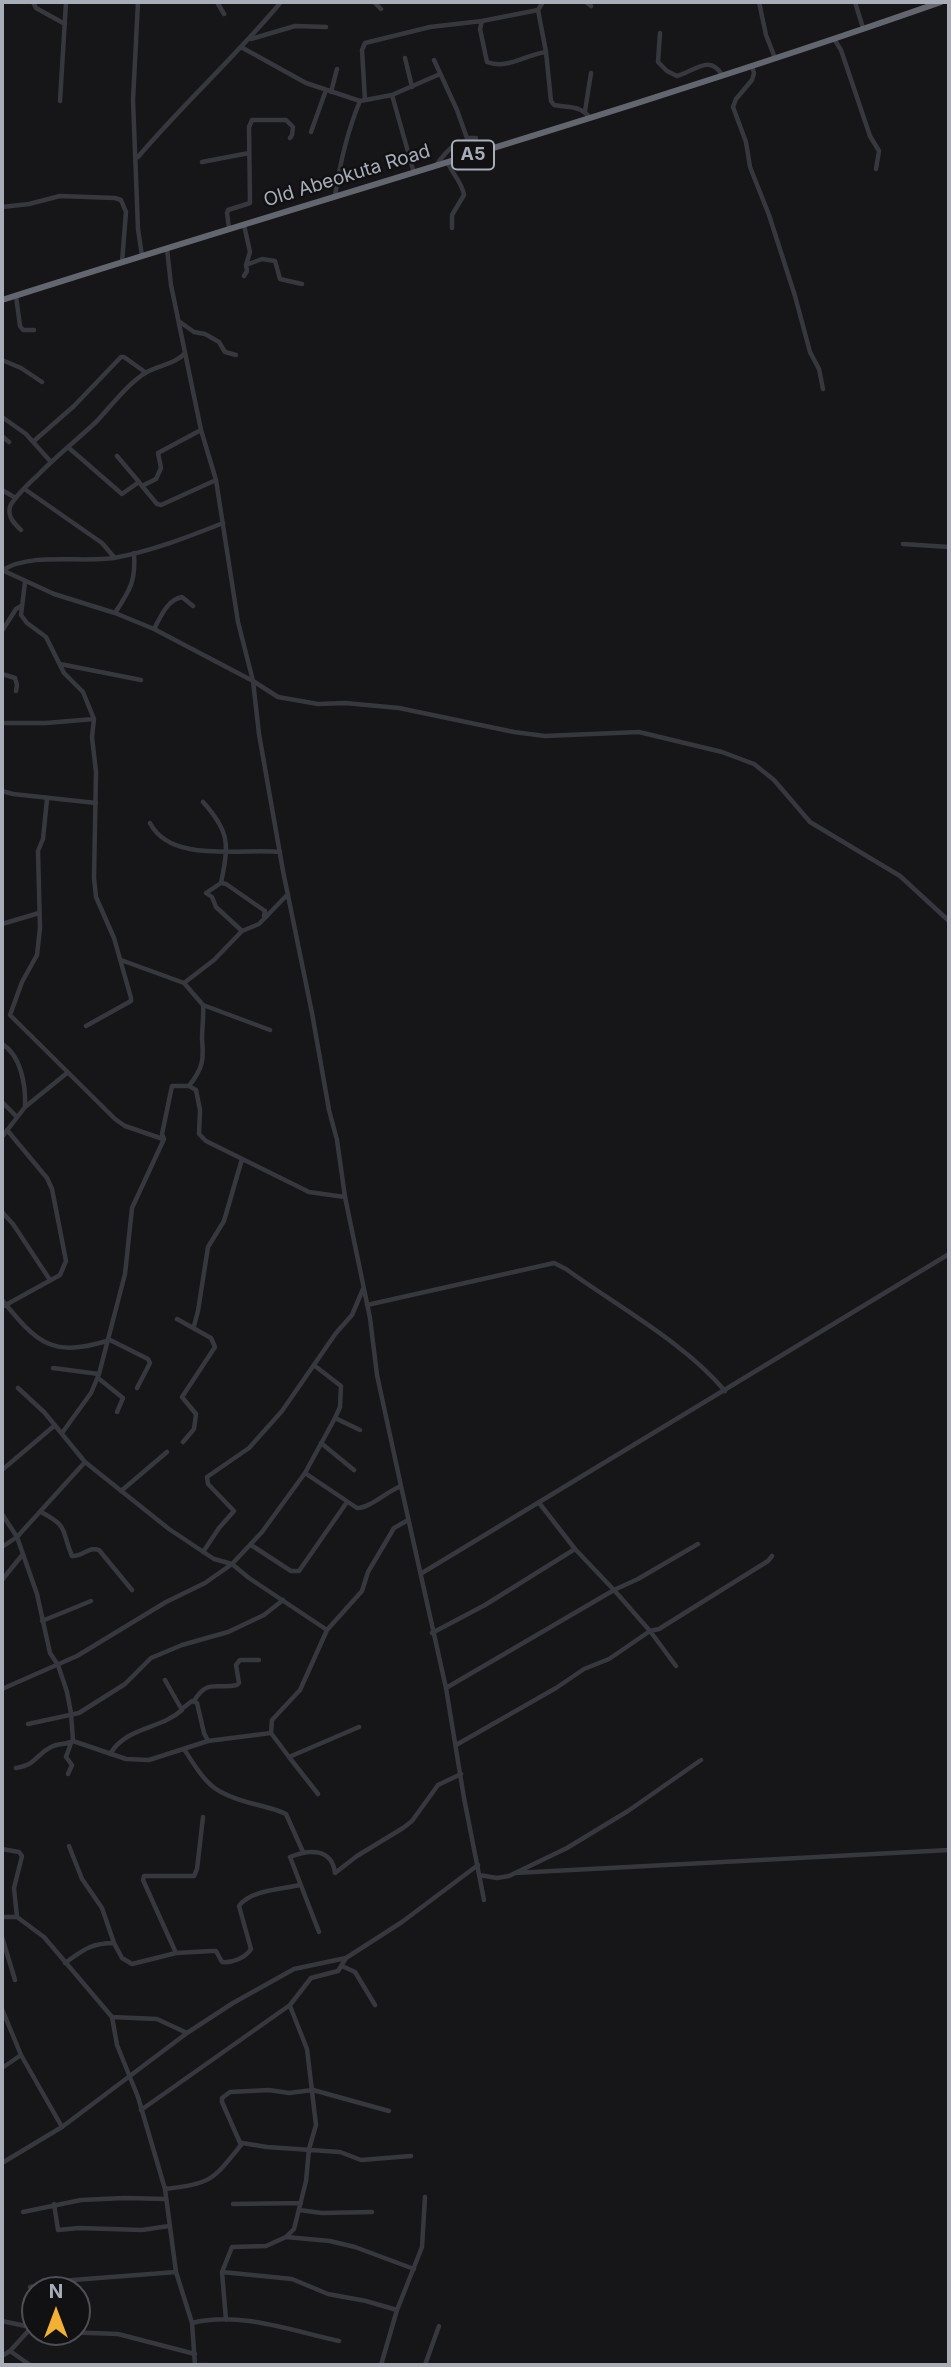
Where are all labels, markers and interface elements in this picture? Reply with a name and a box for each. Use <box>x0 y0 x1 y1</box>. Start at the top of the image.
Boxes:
street label: Old Abeokuta Road <box>261 140 433 212</box>
road number: A5 <box>452 140 494 170</box>
north arrow <box>21 2276 91 2346</box>
text: N <box>49 2280 63 2303</box>

